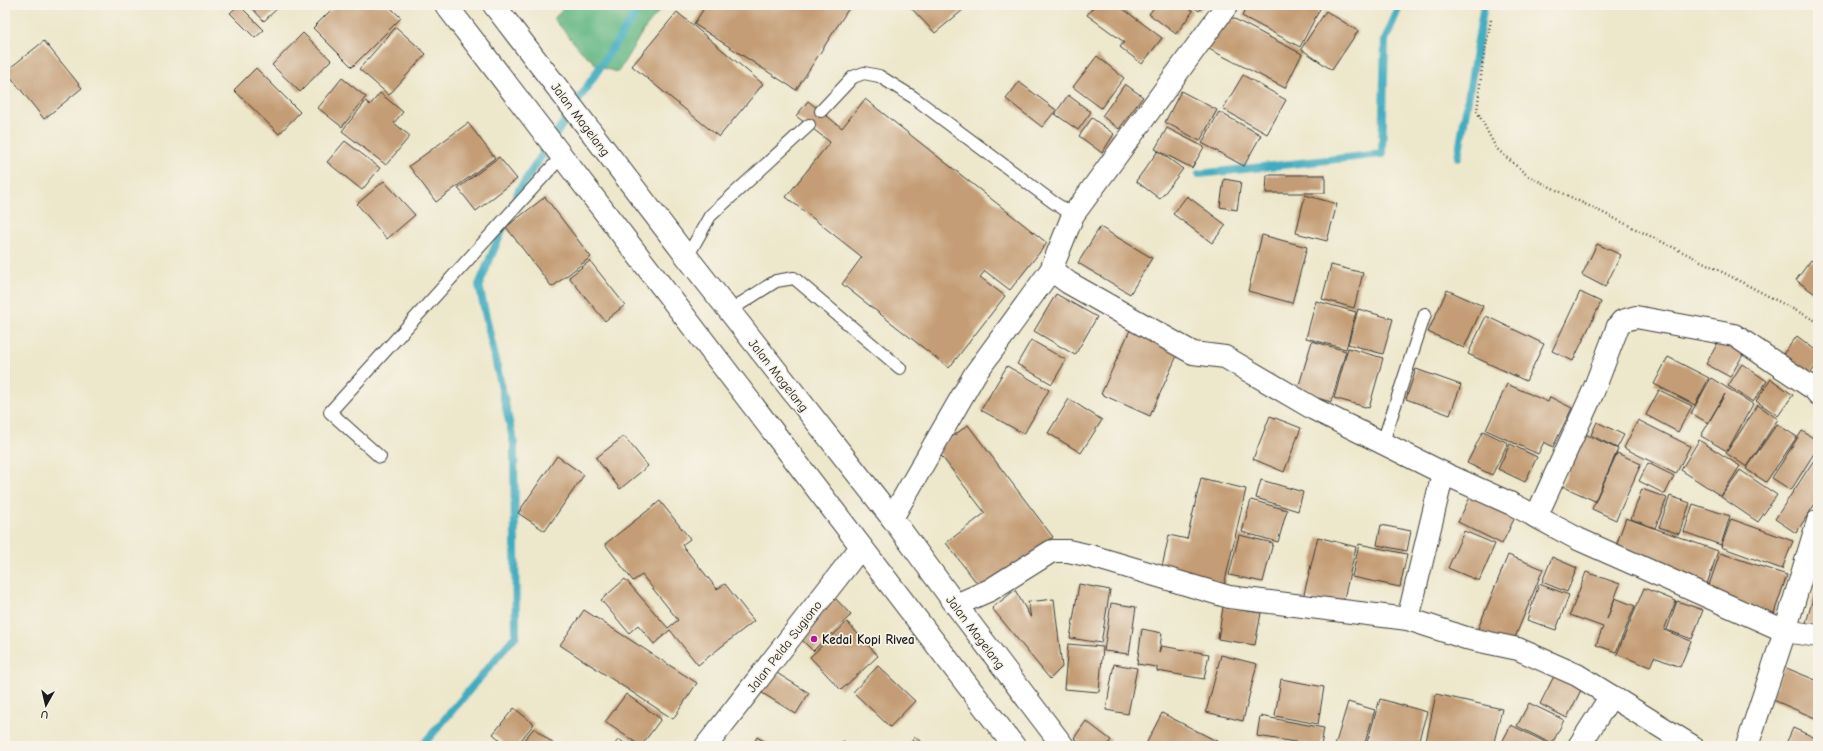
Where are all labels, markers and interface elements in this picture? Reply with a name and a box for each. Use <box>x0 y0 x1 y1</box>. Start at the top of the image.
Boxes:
street label: Jalan Magelang <box>548 79 613 159</box>
street label: Jalan Magelang <box>745 336 812 415</box>
street label: Jalan Magelang <box>943 592 1008 672</box>
street label: Jalan Pelda Sugiono <box>744 597 825 695</box>
place label: Kedai Kopi Rivea <box>822 632 915 647</box>
marker: Kedai Kopi Rivea <box>809 634 819 644</box>
north arrow <box>26 685 66 725</box>
text: U <box>40 707 49 721</box>

